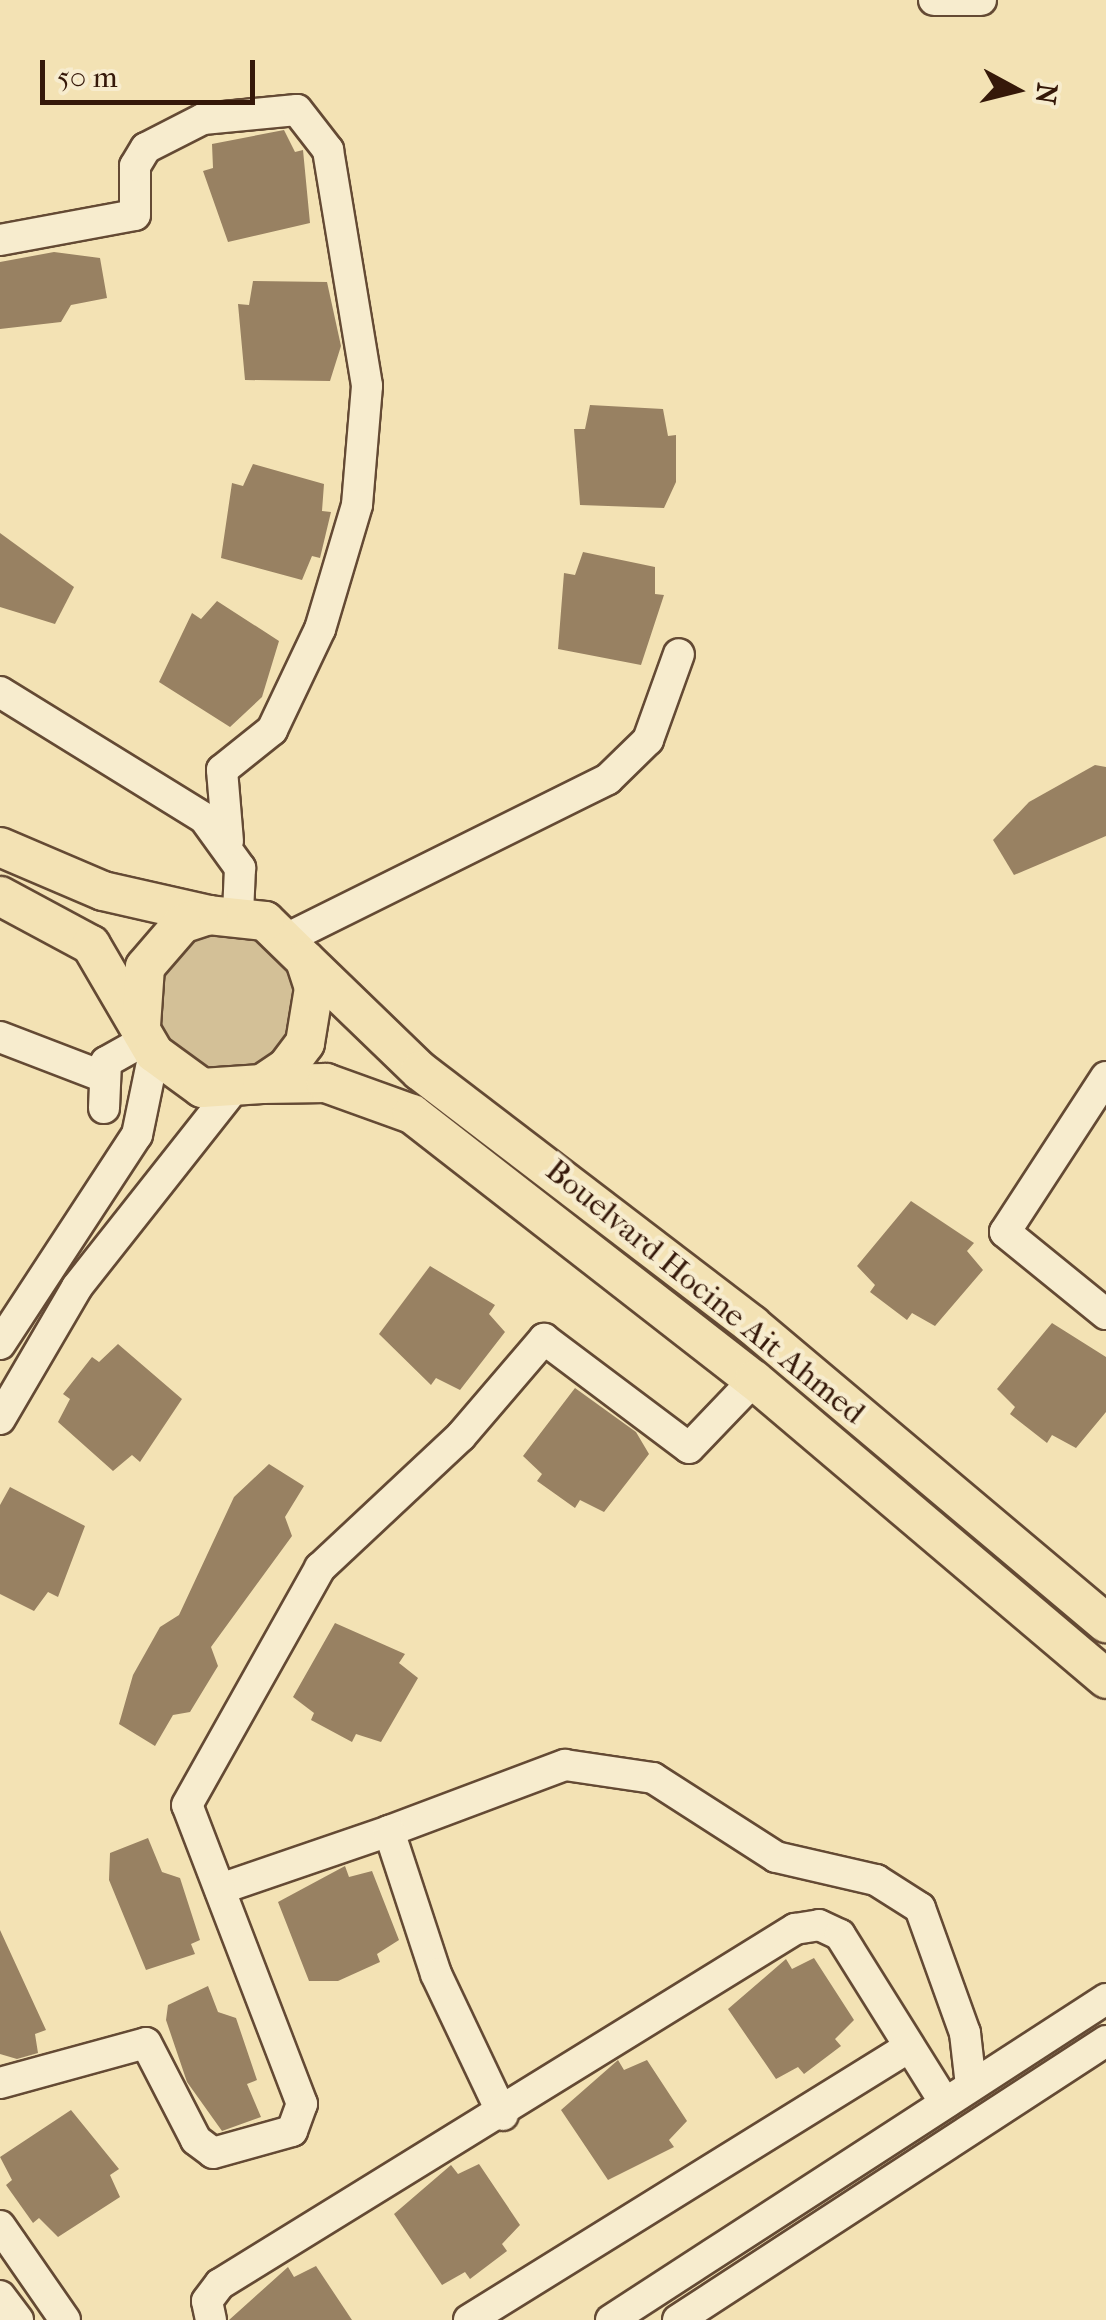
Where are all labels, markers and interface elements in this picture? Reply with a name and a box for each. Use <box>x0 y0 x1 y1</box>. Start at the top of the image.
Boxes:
scale bar <box>45 40 260 102</box>
north arrow <box>966 40 1066 140</box>
text: 50 m <box>57 60 118 95</box>
text: N <box>1029 81 1064 106</box>
street label: Bouelvard Hocine Ait Ahmed <box>538 1151 872 1433</box>

